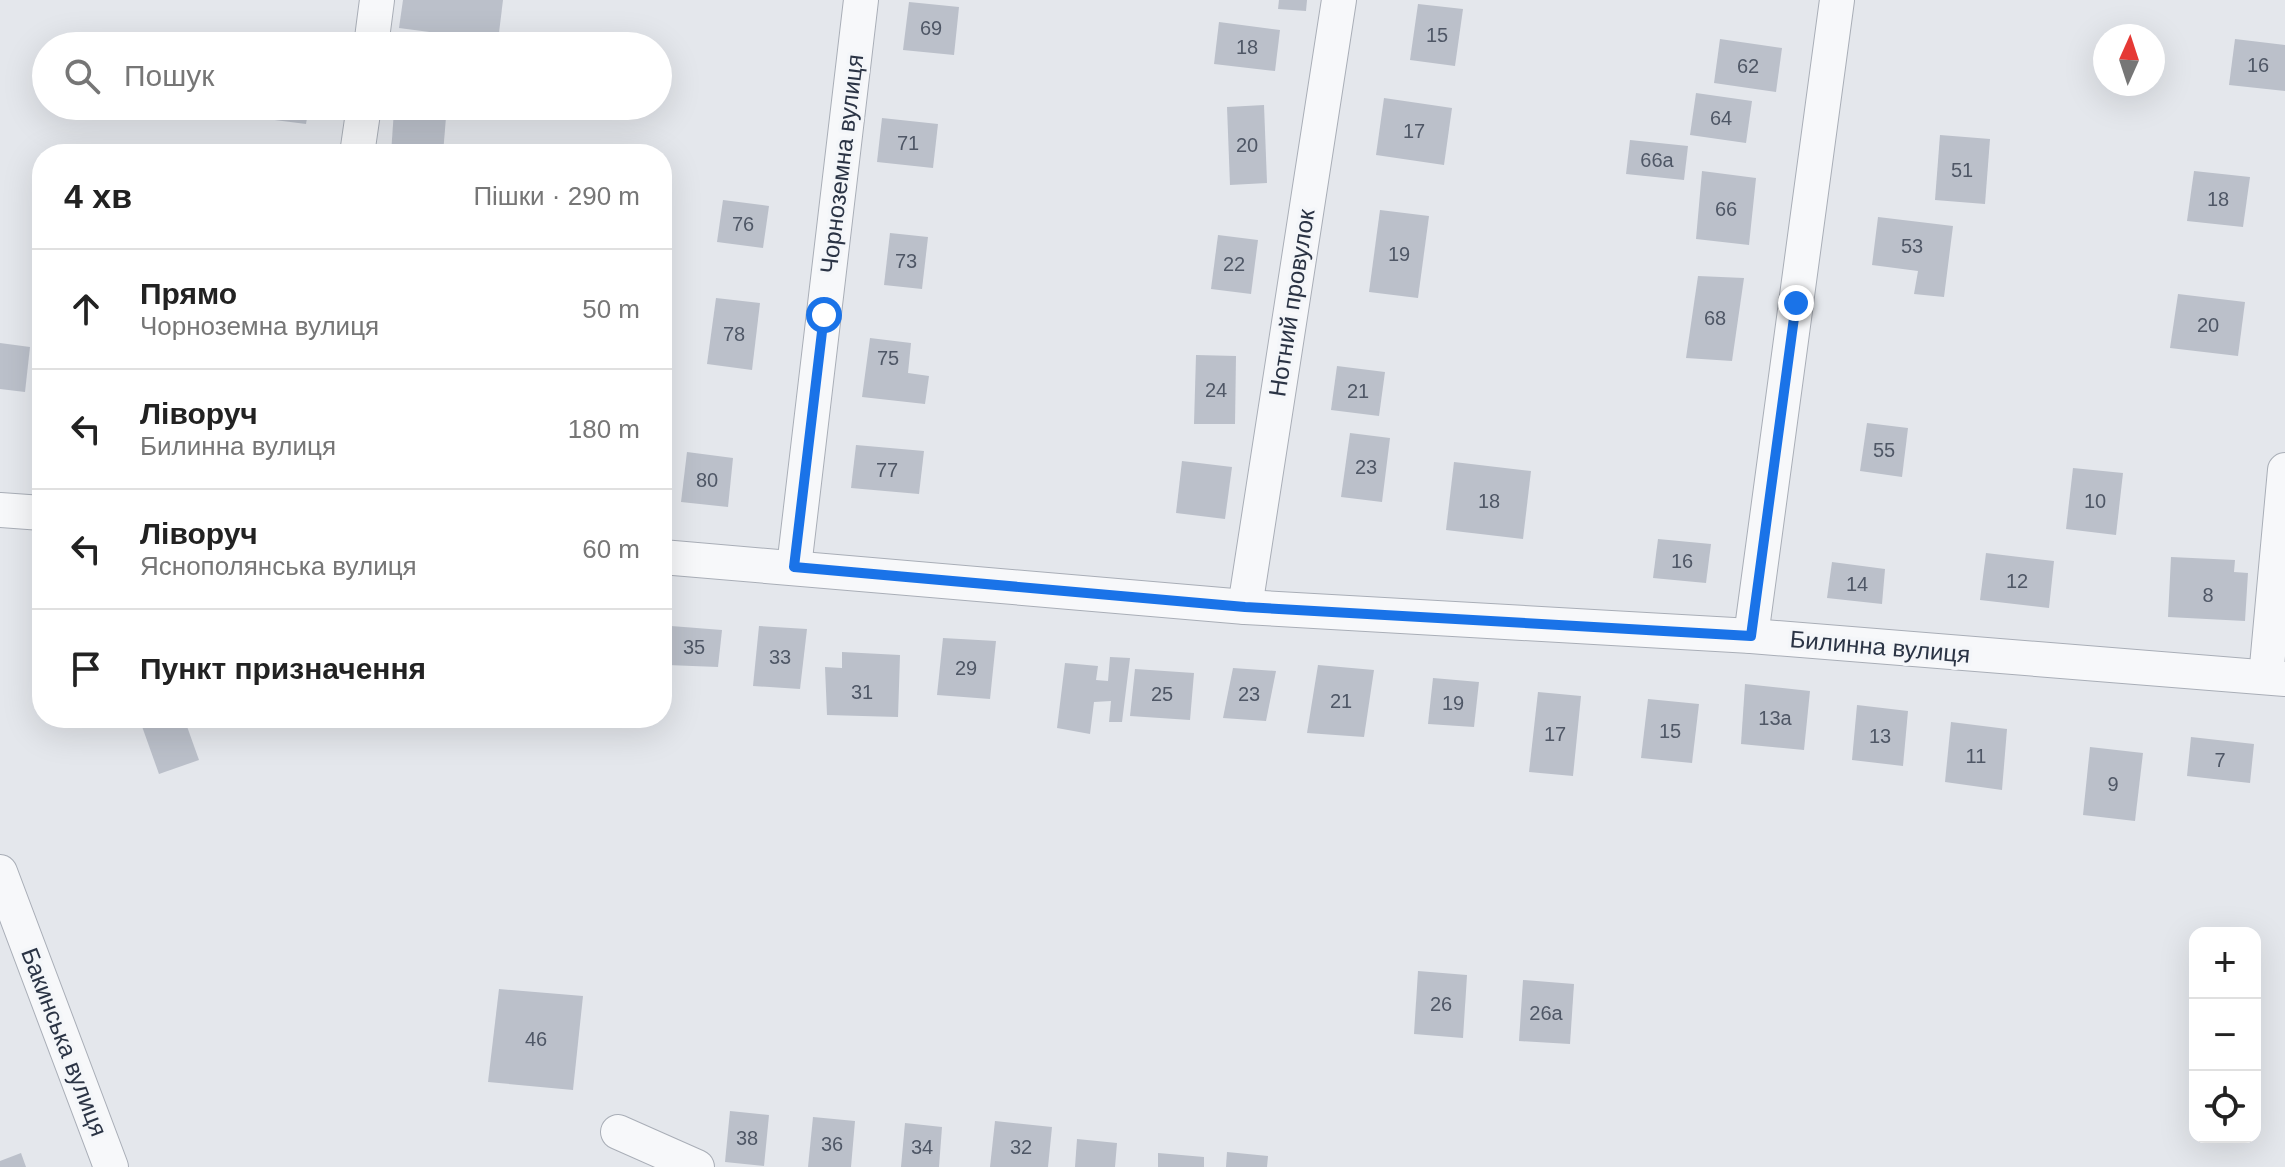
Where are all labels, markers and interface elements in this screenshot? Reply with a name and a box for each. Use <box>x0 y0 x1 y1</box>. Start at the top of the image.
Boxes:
house number: 69 <box>920 17 942 39</box>
house number: 15 <box>1426 24 1448 46</box>
north arrow <box>2093 24 2165 96</box>
search box <box>32 32 672 120</box>
house number: 18 <box>1236 36 1258 58</box>
street label: Чорноземна вулиця <box>815 53 868 275</box>
icon: search <box>60 54 104 98</box>
house number: 16 <box>2247 54 2269 76</box>
house number: 62 <box>1737 55 1759 77</box>
text: Пошук <box>124 59 214 92</box>
house number: 64 <box>1710 107 1732 129</box>
house number: 17 <box>1403 120 1425 142</box>
house number: 71 <box>897 132 919 154</box>
house number: 20 <box>1236 134 1258 156</box>
house number: 66а <box>1640 149 1675 171</box>
house number: 51 <box>1951 159 1973 181</box>
text: 4 хв <box>64 177 132 215</box>
text: Пішки · 290 m <box>473 181 640 211</box>
house number: 18 <box>2207 188 2229 210</box>
house number: 66 <box>1715 198 1737 220</box>
street label: Нотний провулок <box>1263 207 1320 399</box>
house number: 76 <box>732 213 754 235</box>
house number: 53 <box>1901 235 1923 257</box>
house number: 19 <box>1388 243 1410 265</box>
house number: 73 <box>895 250 917 272</box>
house number: 22 <box>1223 253 1245 275</box>
text: Прямо <box>140 277 237 310</box>
route end <box>1778 285 1814 321</box>
icon: ahead <box>64 287 108 331</box>
text: 50 m <box>582 294 640 324</box>
route start <box>806 297 842 333</box>
house number: 68 <box>1704 307 1726 329</box>
text: Чорноземна вулиця <box>140 311 379 341</box>
house number: 20 <box>2197 314 2219 336</box>
house number: 78 <box>723 323 745 345</box>
house number: 75 <box>877 347 899 369</box>
house number: 24 <box>1205 379 1227 401</box>
house number: 21 <box>1347 380 1369 402</box>
text: Ліворуч <box>140 397 258 430</box>
icon: left <box>64 407 108 451</box>
text: 180 m <box>568 414 640 444</box>
text: Билинна вулиця <box>140 431 336 461</box>
house number: 55 <box>1873 439 1895 461</box>
house number: 23 <box>1355 456 1377 478</box>
house number: 77 <box>876 459 898 481</box>
house number: 80 <box>696 469 718 491</box>
house number: 18 <box>1478 490 1500 512</box>
house number: 10 <box>2084 490 2106 512</box>
text: Ліворуч <box>140 517 258 550</box>
icon: left <box>64 527 108 571</box>
text: 60 m <box>582 534 640 564</box>
house number: 16 <box>1671 550 1693 572</box>
text: Яснополянська вулиця <box>140 551 417 581</box>
house number: 12 <box>2006 570 2028 592</box>
house number: 14 <box>1846 573 1868 595</box>
house number: 8 <box>2202 584 2214 606</box>
street label: Билинна вулиця <box>1789 625 1971 668</box>
house number: 35 <box>683 636 705 658</box>
house number: 33 <box>769 646 791 668</box>
icon: arrive <box>64 647 108 691</box>
text: Пункт призначення <box>140 652 426 685</box>
house number: 29 <box>955 657 977 679</box>
house number: 31 <box>851 681 873 703</box>
house number: 25 <box>1151 683 1173 705</box>
house number: 23 <box>1238 683 1260 705</box>
house number: 21 <box>1330 690 1352 712</box>
house number: 19 <box>1442 692 1464 714</box>
house number: 13а <box>1758 707 1793 729</box>
house number: 15 <box>1659 720 1681 742</box>
house number: 17 <box>1544 723 1566 745</box>
house number: 13 <box>1869 725 1891 747</box>
house number: 11 <box>1966 745 1986 767</box>
house number: 7 <box>2214 749 2226 771</box>
house number: 9 <box>2107 773 2119 795</box>
map controls <box>2189 927 2261 1143</box>
button: + <box>2189 927 2261 999</box>
street label: Бакинська вулиця <box>16 944 113 1140</box>
house number: 26 <box>1430 993 1452 1015</box>
button: − <box>2189 999 2261 1071</box>
house number: 26а <box>1529 1002 1564 1024</box>
house number: 46 <box>525 1028 547 1050</box>
button: locate <box>2189 1071 2261 1143</box>
house number: 38 <box>736 1127 758 1149</box>
house number: 36 <box>821 1133 843 1155</box>
house number: 34 <box>911 1136 933 1158</box>
house number: 32 <box>1010 1136 1032 1158</box>

